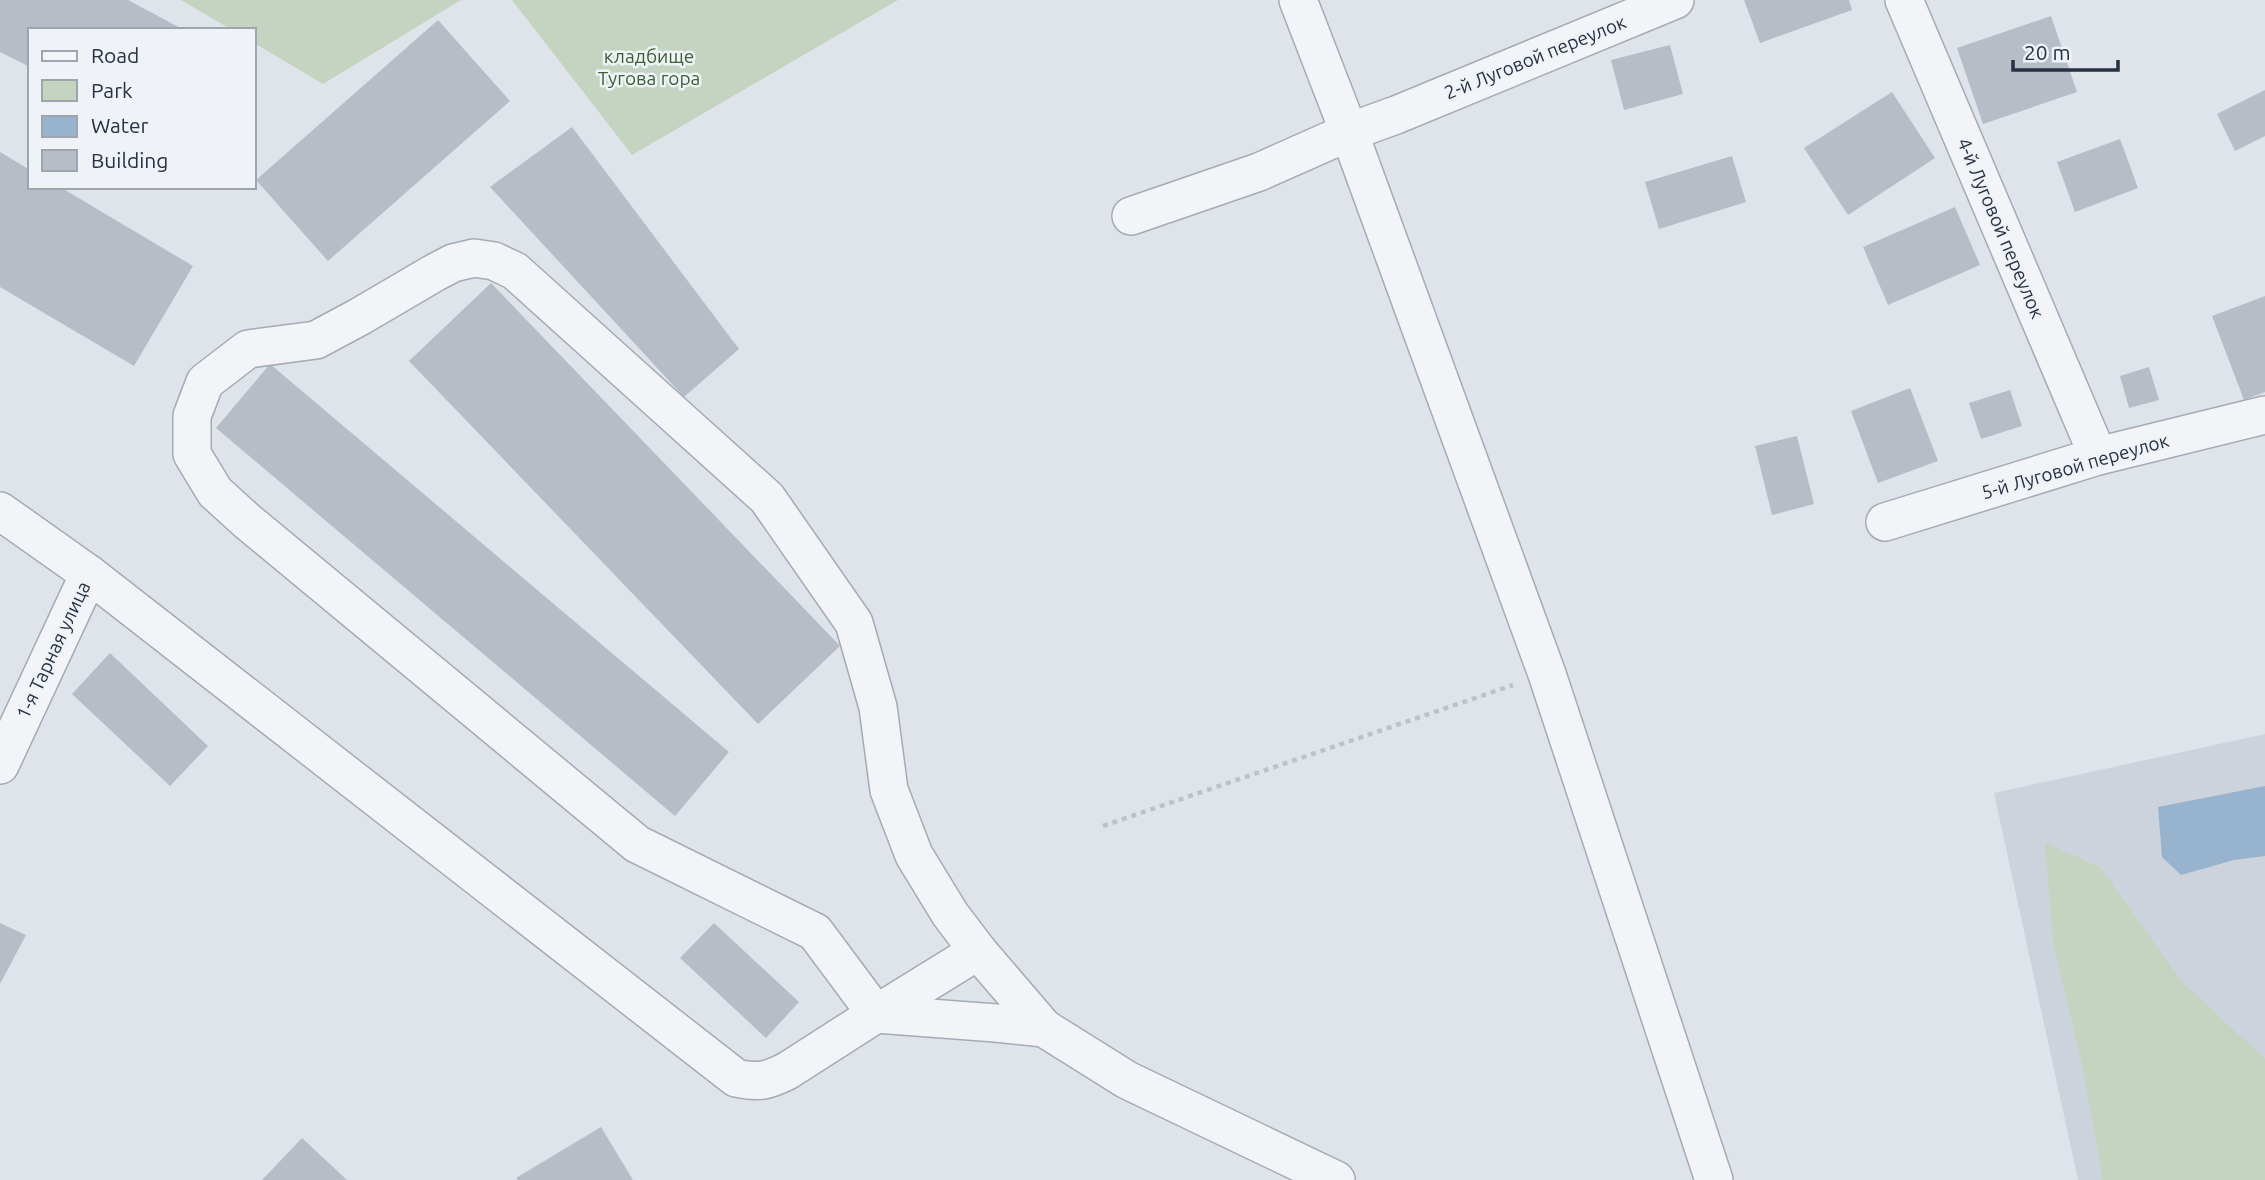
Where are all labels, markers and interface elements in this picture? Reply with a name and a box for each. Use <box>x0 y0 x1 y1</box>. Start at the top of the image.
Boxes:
street label: 2-й Луговой переулок <box>1441 10 1629 104</box>
legend <box>28 28 256 189</box>
scale bar <box>2013 28 2118 72</box>
text: 20 m <box>2024 40 2071 64</box>
text: Road <box>91 43 139 67</box>
park label: кладбище Тугова гора <box>598 45 700 89</box>
text: Park <box>91 78 133 102</box>
text: Water <box>91 113 149 137</box>
street label: 4-й Луговой переулок <box>1953 134 2049 322</box>
text: Building <box>91 148 168 172</box>
street label: 5-й Луговой переулок <box>1979 429 2171 503</box>
street label: 1-я Тарная улица <box>12 578 94 722</box>

